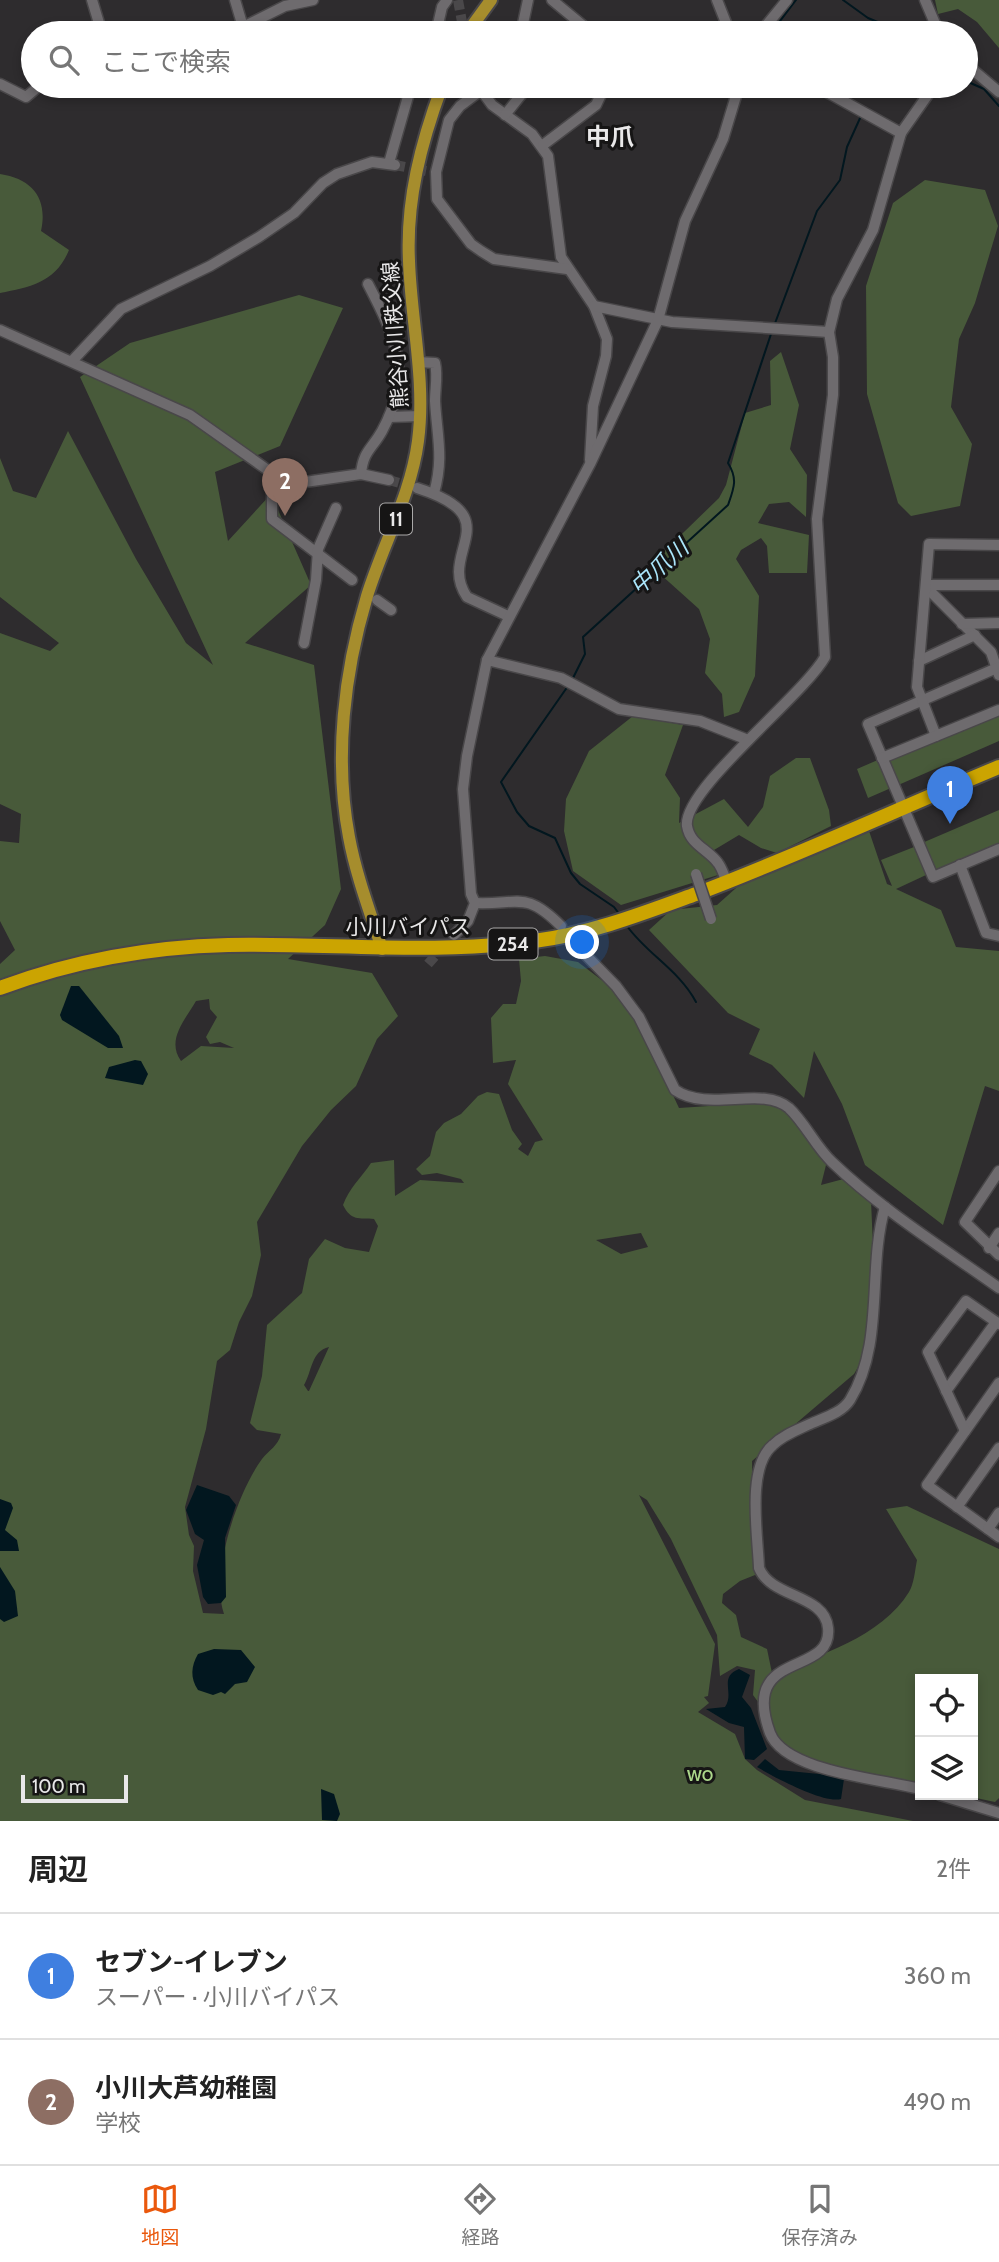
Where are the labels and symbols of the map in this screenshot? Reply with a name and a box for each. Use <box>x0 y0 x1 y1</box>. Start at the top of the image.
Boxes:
district label: 中爪 <box>586 122 634 151</box>
street label: 熊谷小川秩父線 <box>377 261 413 409</box>
pin: 2 <box>262 458 308 516</box>
road number: 11 <box>380 504 412 534</box>
water label: 中爪川 <box>624 532 696 600</box>
pin: 1 <box>927 766 973 824</box>
street label: 小川バイパス <box>345 914 471 939</box>
your location <box>565 925 599 959</box>
road number: 254 <box>489 928 538 960</box>
park label: wo <box>687 1761 713 1786</box>
scale bar <box>21 1772 128 1804</box>

